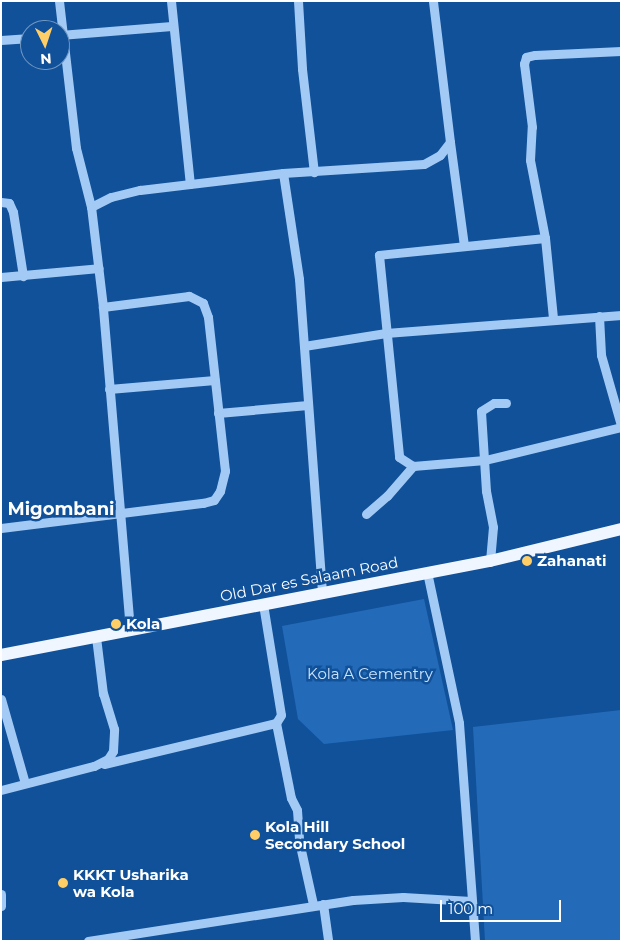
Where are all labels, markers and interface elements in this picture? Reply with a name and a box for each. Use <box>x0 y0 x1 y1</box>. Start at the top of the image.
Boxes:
north arrow <box>20 20 70 70</box>
text: N <box>40 50 52 68</box>
district label: Migombani <box>7 498 115 520</box>
place label: Zahanati <box>537 552 607 570</box>
street label: Old Dar es Salaam Road <box>218 553 400 605</box>
marker: Zahanati <box>521 555 533 567</box>
place label: Kola <box>126 615 160 633</box>
marker: Kola <box>110 618 122 630</box>
park label: Kola A Cementry <box>307 665 433 683</box>
place label: Kola Hill Secondary School <box>265 817 405 852</box>
marker: Kola Hill Secondary School <box>249 829 261 841</box>
place label: KKKT Usharika wa Kola <box>73 865 189 900</box>
marker: KKKT Usharika wa Kola <box>57 877 69 889</box>
scale bar <box>442 890 563 922</box>
text: 100 m <box>448 899 493 918</box>

